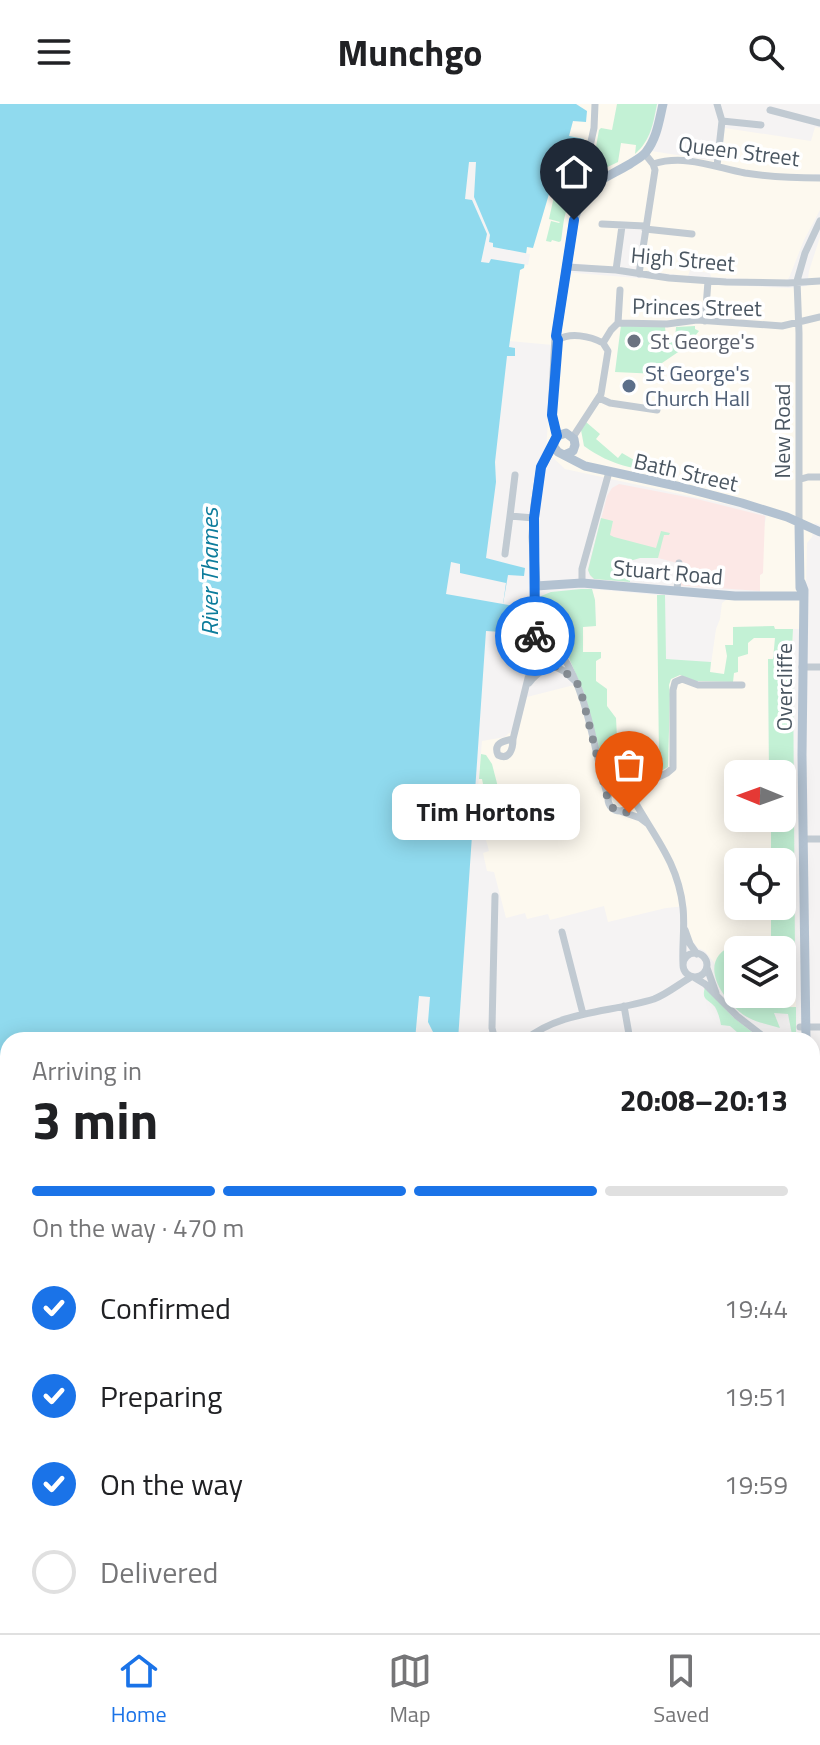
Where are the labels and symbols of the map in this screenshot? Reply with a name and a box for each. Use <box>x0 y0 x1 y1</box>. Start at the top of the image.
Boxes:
street label: Queen Street <box>676 127 802 175</box>
pin <box>540 138 608 220</box>
street label: High Street <box>630 238 737 281</box>
street label: Princes Street <box>632 289 762 325</box>
place label: St George's <box>650 324 755 358</box>
marker: St George's <box>625 332 643 350</box>
place label: St George's Church Hall <box>645 356 750 415</box>
marker: St George's Church Hall <box>620 377 638 395</box>
street label: New Road <box>765 384 799 479</box>
street label: Bath Street <box>631 444 742 501</box>
water label: River Thames <box>191 506 227 636</box>
street label: Stuart Road <box>612 550 724 594</box>
courier <box>495 596 575 676</box>
street label: Overcliffe <box>767 643 801 731</box>
pin <box>595 731 663 813</box>
north arrow <box>724 760 796 832</box>
callout: Tim Hortons <box>393 785 581 841</box>

